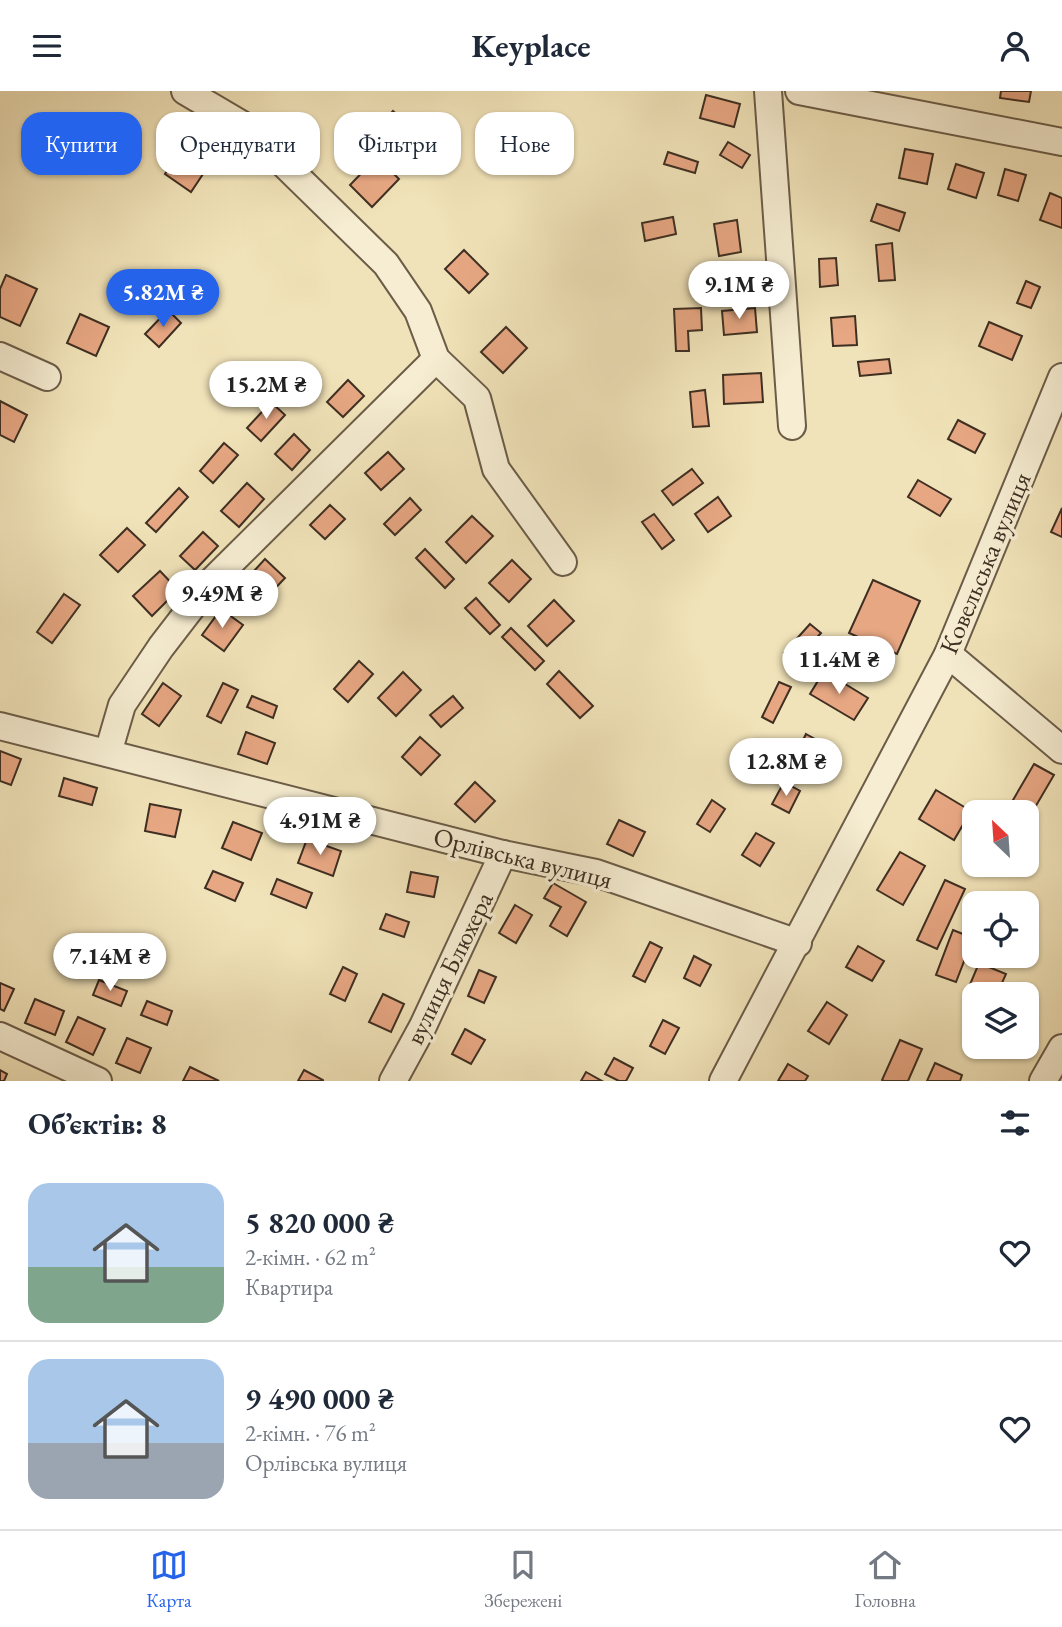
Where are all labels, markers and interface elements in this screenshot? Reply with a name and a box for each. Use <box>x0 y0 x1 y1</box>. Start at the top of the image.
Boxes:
text: Keyplace <box>471 25 591 67</box>
icon: menu <box>28 27 66 65</box>
icon: person <box>996 27 1034 65</box>
chip: Купити <box>21 112 142 175</box>
chip: Орендувати <box>156 112 320 175</box>
chip: Фільтри <box>334 112 461 175</box>
chip: Нове <box>475 112 574 175</box>
pin: 9.1M ₴ <box>682 261 796 321</box>
pin: 5.82M ₴ <box>98 269 228 329</box>
text: 9.1M ₴ <box>704 269 774 299</box>
text: 5.82M ₴ <box>122 277 204 307</box>
pin: 15.2M ₴ <box>201 361 331 421</box>
text: 15.2M ₴ <box>225 369 307 399</box>
street label: Ковельська вулиця <box>931 467 1039 659</box>
pin: 9.49M ₴ <box>157 571 287 630</box>
text: 9.49M ₴ <box>181 578 263 608</box>
pin: 11.4M ₴ <box>774 637 904 696</box>
text: 11.4M ₴ <box>798 644 880 674</box>
pin: 12.8M ₴ <box>721 739 851 798</box>
text: 12.8M ₴ <box>745 746 827 776</box>
pin: 4.91M ₴ <box>255 797 385 857</box>
north arrow <box>962 800 1040 877</box>
map controls <box>962 800 1039 1059</box>
text: 4.91M ₴ <box>279 805 361 835</box>
street label: Орлівська вулиця <box>430 819 616 897</box>
street label: вулиця Блюхера <box>397 885 501 1050</box>
button: locate <box>962 891 1039 968</box>
pin: 7.14M ₴ <box>45 933 175 993</box>
text: 7.14M ₴ <box>69 941 151 971</box>
button: layers <box>962 982 1039 1059</box>
text: Об’єктів: 8 <box>28 1104 167 1143</box>
icon: filters <box>996 1104 1034 1142</box>
text: 5 820 000 ₴ <box>245 1203 394 1242</box>
icon: home <box>84 1211 168 1295</box>
icon: heart <box>996 1234 1034 1272</box>
text: 2-кімн. · 62 m² <box>245 1242 376 1272</box>
text: Квартира <box>245 1272 333 1302</box>
text: 9 490 000 ₴ <box>245 1379 394 1418</box>
icon: home <box>84 1387 168 1471</box>
icon: heart <box>996 1410 1034 1448</box>
text: 2-кімн. · 76 m² <box>245 1418 376 1448</box>
text: Орлівська вулиця <box>245 1448 407 1478</box>
tab: Карта <box>146 1546 192 1613</box>
tab: Збережені <box>484 1546 562 1613</box>
tab: Головна <box>855 1546 916 1613</box>

